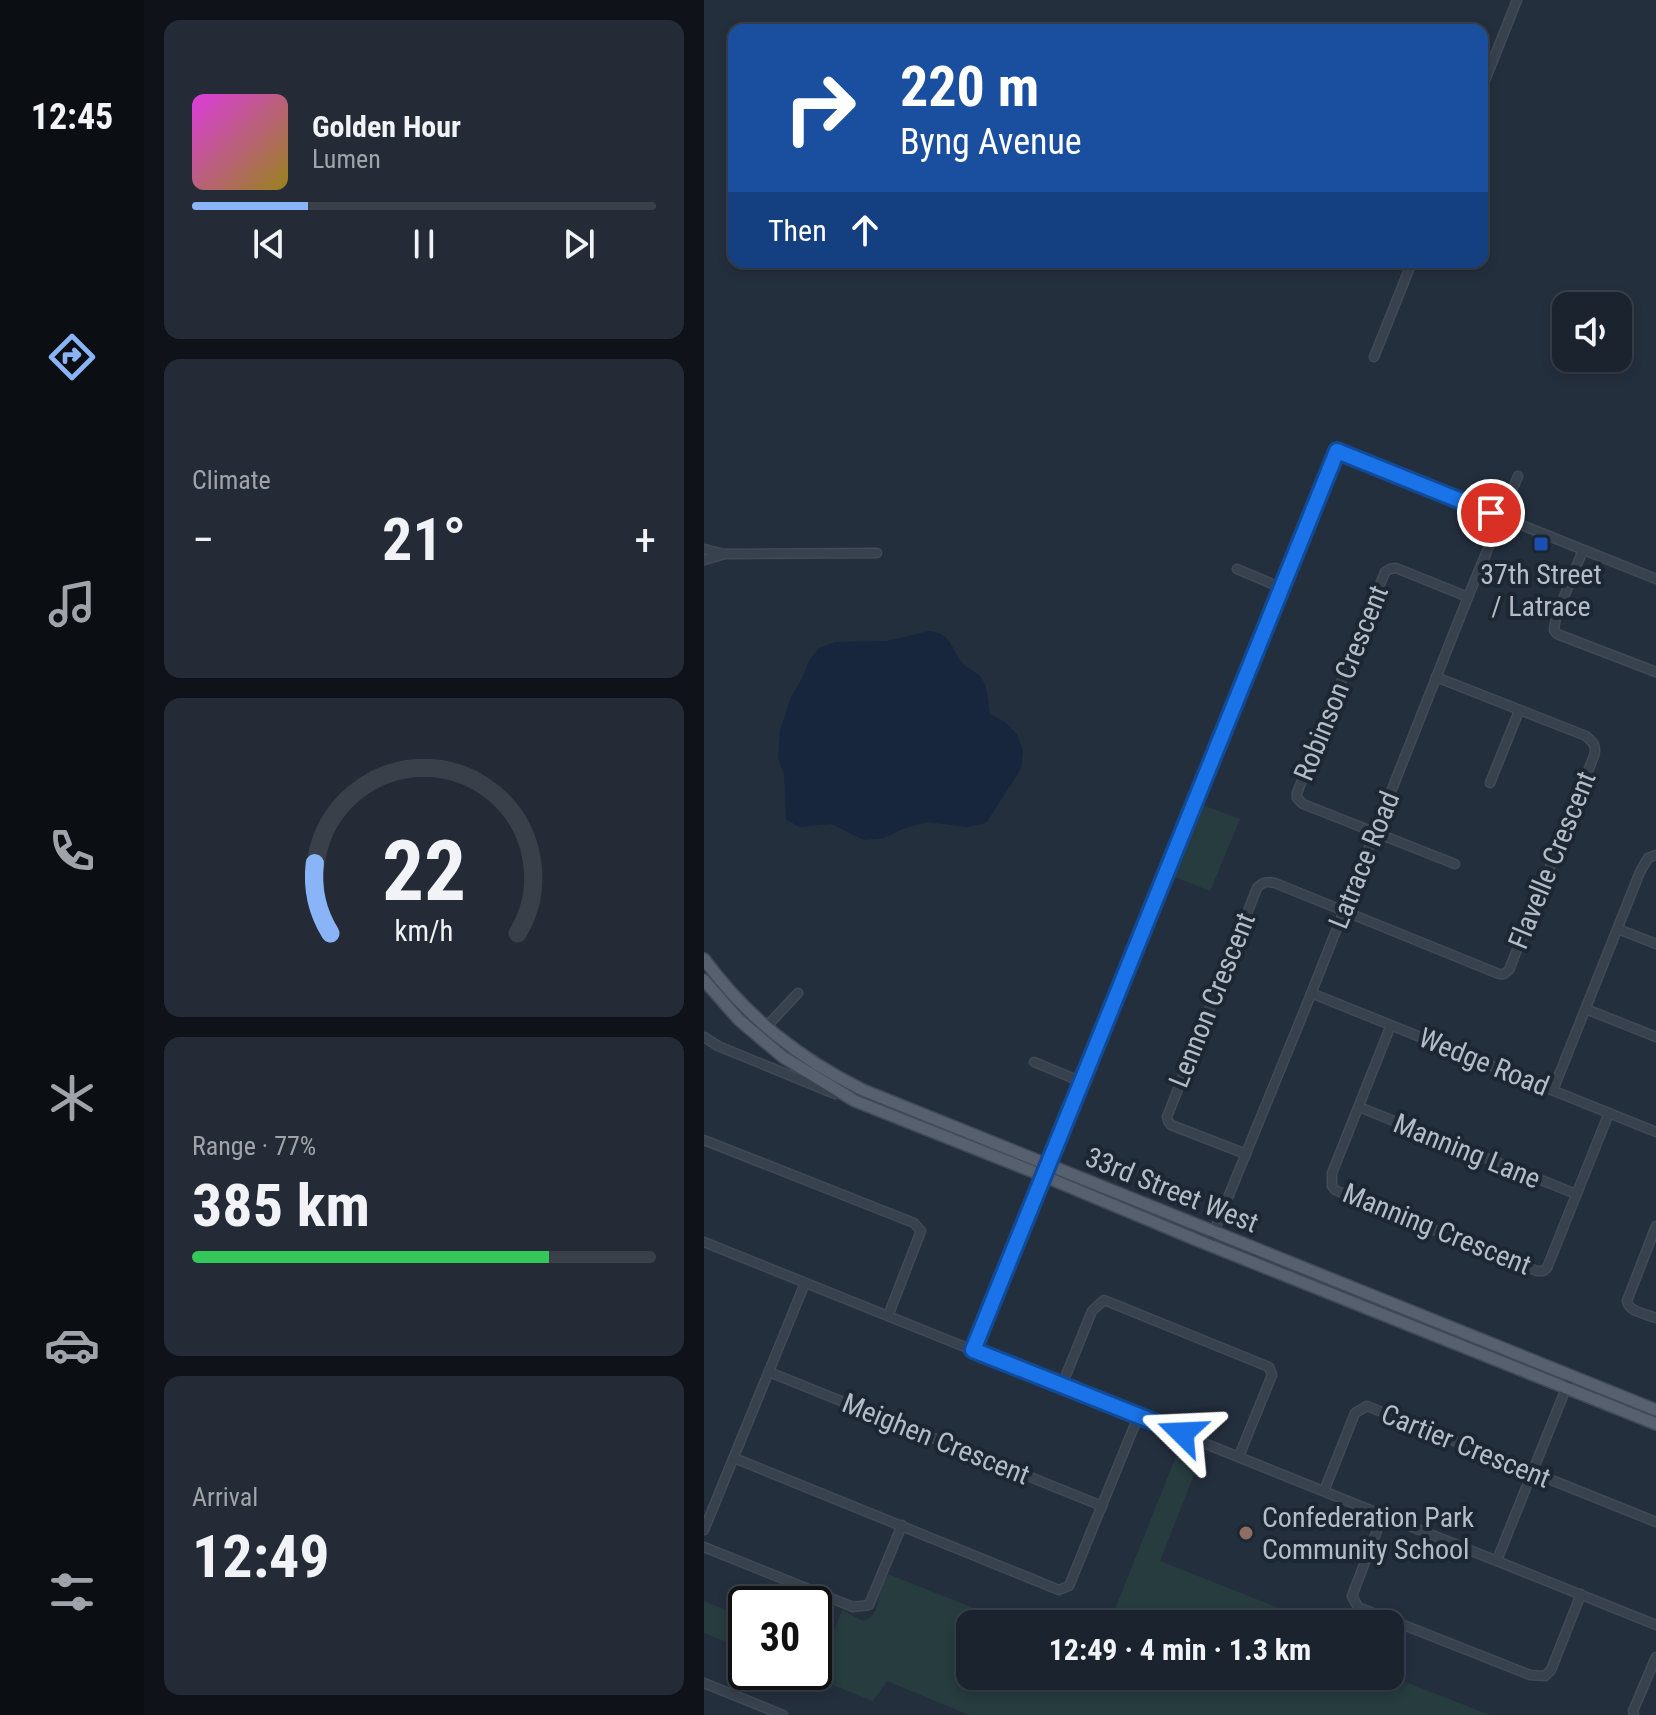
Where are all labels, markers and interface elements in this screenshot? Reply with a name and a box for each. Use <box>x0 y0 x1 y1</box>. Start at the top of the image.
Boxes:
text: 220 m <box>900 54 1039 120</box>
icon: right <box>768 56 872 160</box>
text: 12:45 <box>31 96 113 138</box>
text: Golden Hour <box>312 109 461 144</box>
text: Byng Avenue <box>900 121 1082 163</box>
text: Lumen <box>312 144 381 174</box>
icon: ahead <box>843 208 887 252</box>
text: Then <box>768 213 827 248</box>
icon: previous <box>247 222 291 266</box>
icon: pause <box>402 222 446 266</box>
icon: next <box>557 222 601 266</box>
map controls <box>1552 292 1632 372</box>
button: sound <box>1552 292 1632 372</box>
icon: directions <box>44 329 100 385</box>
text: Climate <box>192 465 271 495</box>
pin <box>1457 479 1525 547</box>
icon: arrive <box>1469 491 1513 535</box>
text: 21° <box>382 504 466 575</box>
text: − <box>192 514 214 566</box>
text: + <box>634 514 656 566</box>
marker: 37th Street / Latrace <box>1532 535 1550 553</box>
place label: 37th Street / Latrace <box>1480 558 1602 623</box>
icon: music <box>44 576 100 632</box>
street label: Robinson Crescent <box>1287 581 1395 785</box>
street label: Flavelle Crescent <box>1501 766 1603 954</box>
street label: Latrace Road <box>1322 787 1406 933</box>
text: 22 <box>382 822 466 919</box>
icon: phone <box>44 823 100 879</box>
street label: Lennon Crescent <box>1162 908 1262 1092</box>
text: km/h <box>395 914 453 948</box>
street label: Wedge Road <box>1414 1021 1554 1103</box>
icon: climate <box>44 1070 100 1126</box>
street label: Manning Lane <box>1389 1107 1545 1195</box>
text: Range · 77% <box>192 1131 316 1161</box>
street label: 33rd Street West <box>1081 1140 1263 1240</box>
text: 385 km <box>192 1170 370 1241</box>
street label: Manning Crescent <box>1338 1176 1536 1282</box>
icon: car <box>44 1317 100 1373</box>
street label: Meighen Crescent <box>838 1386 1034 1492</box>
position arrow <box>1140 1391 1224 1475</box>
street label: Cartier Crescent <box>1377 1397 1555 1495</box>
text: Arrival <box>192 1482 258 1512</box>
place label: Confederation Park Community School <box>1262 1501 1475 1566</box>
text: 12:49 <box>192 1521 330 1592</box>
marker: Confederation Park Community School <box>1237 1524 1255 1542</box>
icon: filters <box>44 1564 100 1620</box>
speed limit sign: 30 <box>728 1586 832 1690</box>
text: 12:49 · 4 min · 1.3 km <box>1049 1632 1311 1667</box>

